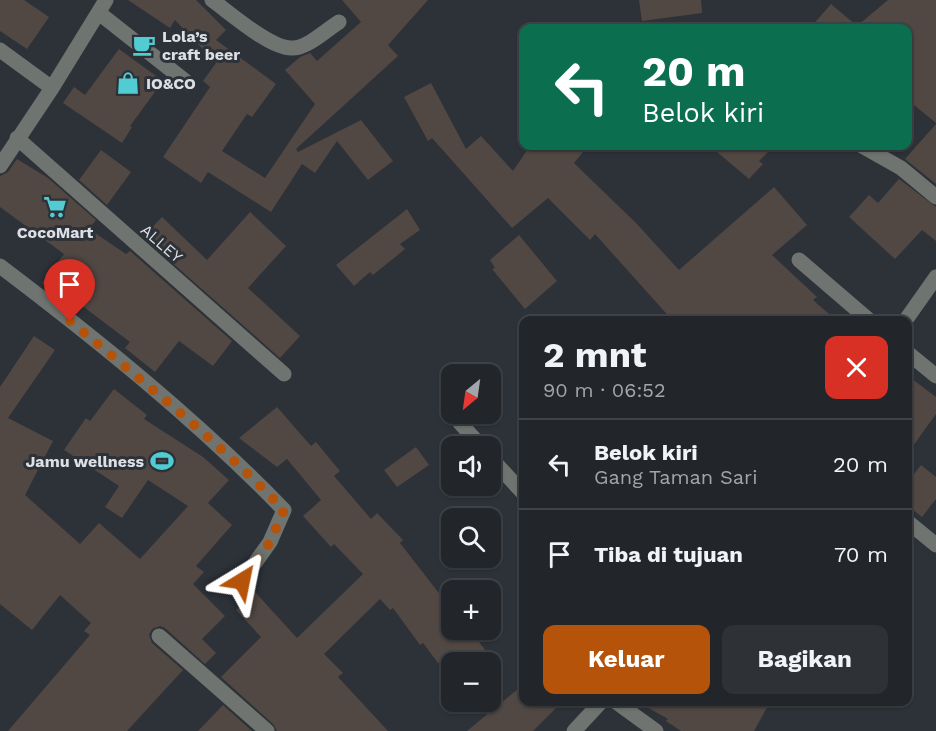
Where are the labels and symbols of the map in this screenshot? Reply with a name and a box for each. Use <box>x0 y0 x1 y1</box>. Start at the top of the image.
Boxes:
place label: Lola’s craft beer <box>162 27 240 64</box>
cafe icon: Lola’s craft beer <box>131 32 157 58</box>
shop icon: IO&CO <box>115 70 141 96</box>
place label: IO&CO <box>146 74 196 93</box>
supermarket icon: CocoMart <box>42 194 68 220</box>
street label: ALLEY <box>137 220 186 267</box>
place label: CocoMart <box>17 223 93 242</box>
pin <box>44 259 95 321</box>
north arrow <box>441 364 501 424</box>
sports icon: Jamu wellness <box>149 448 175 474</box>
place label: Jamu wellness <box>26 452 144 471</box>
position arrow <box>210 549 274 613</box>

